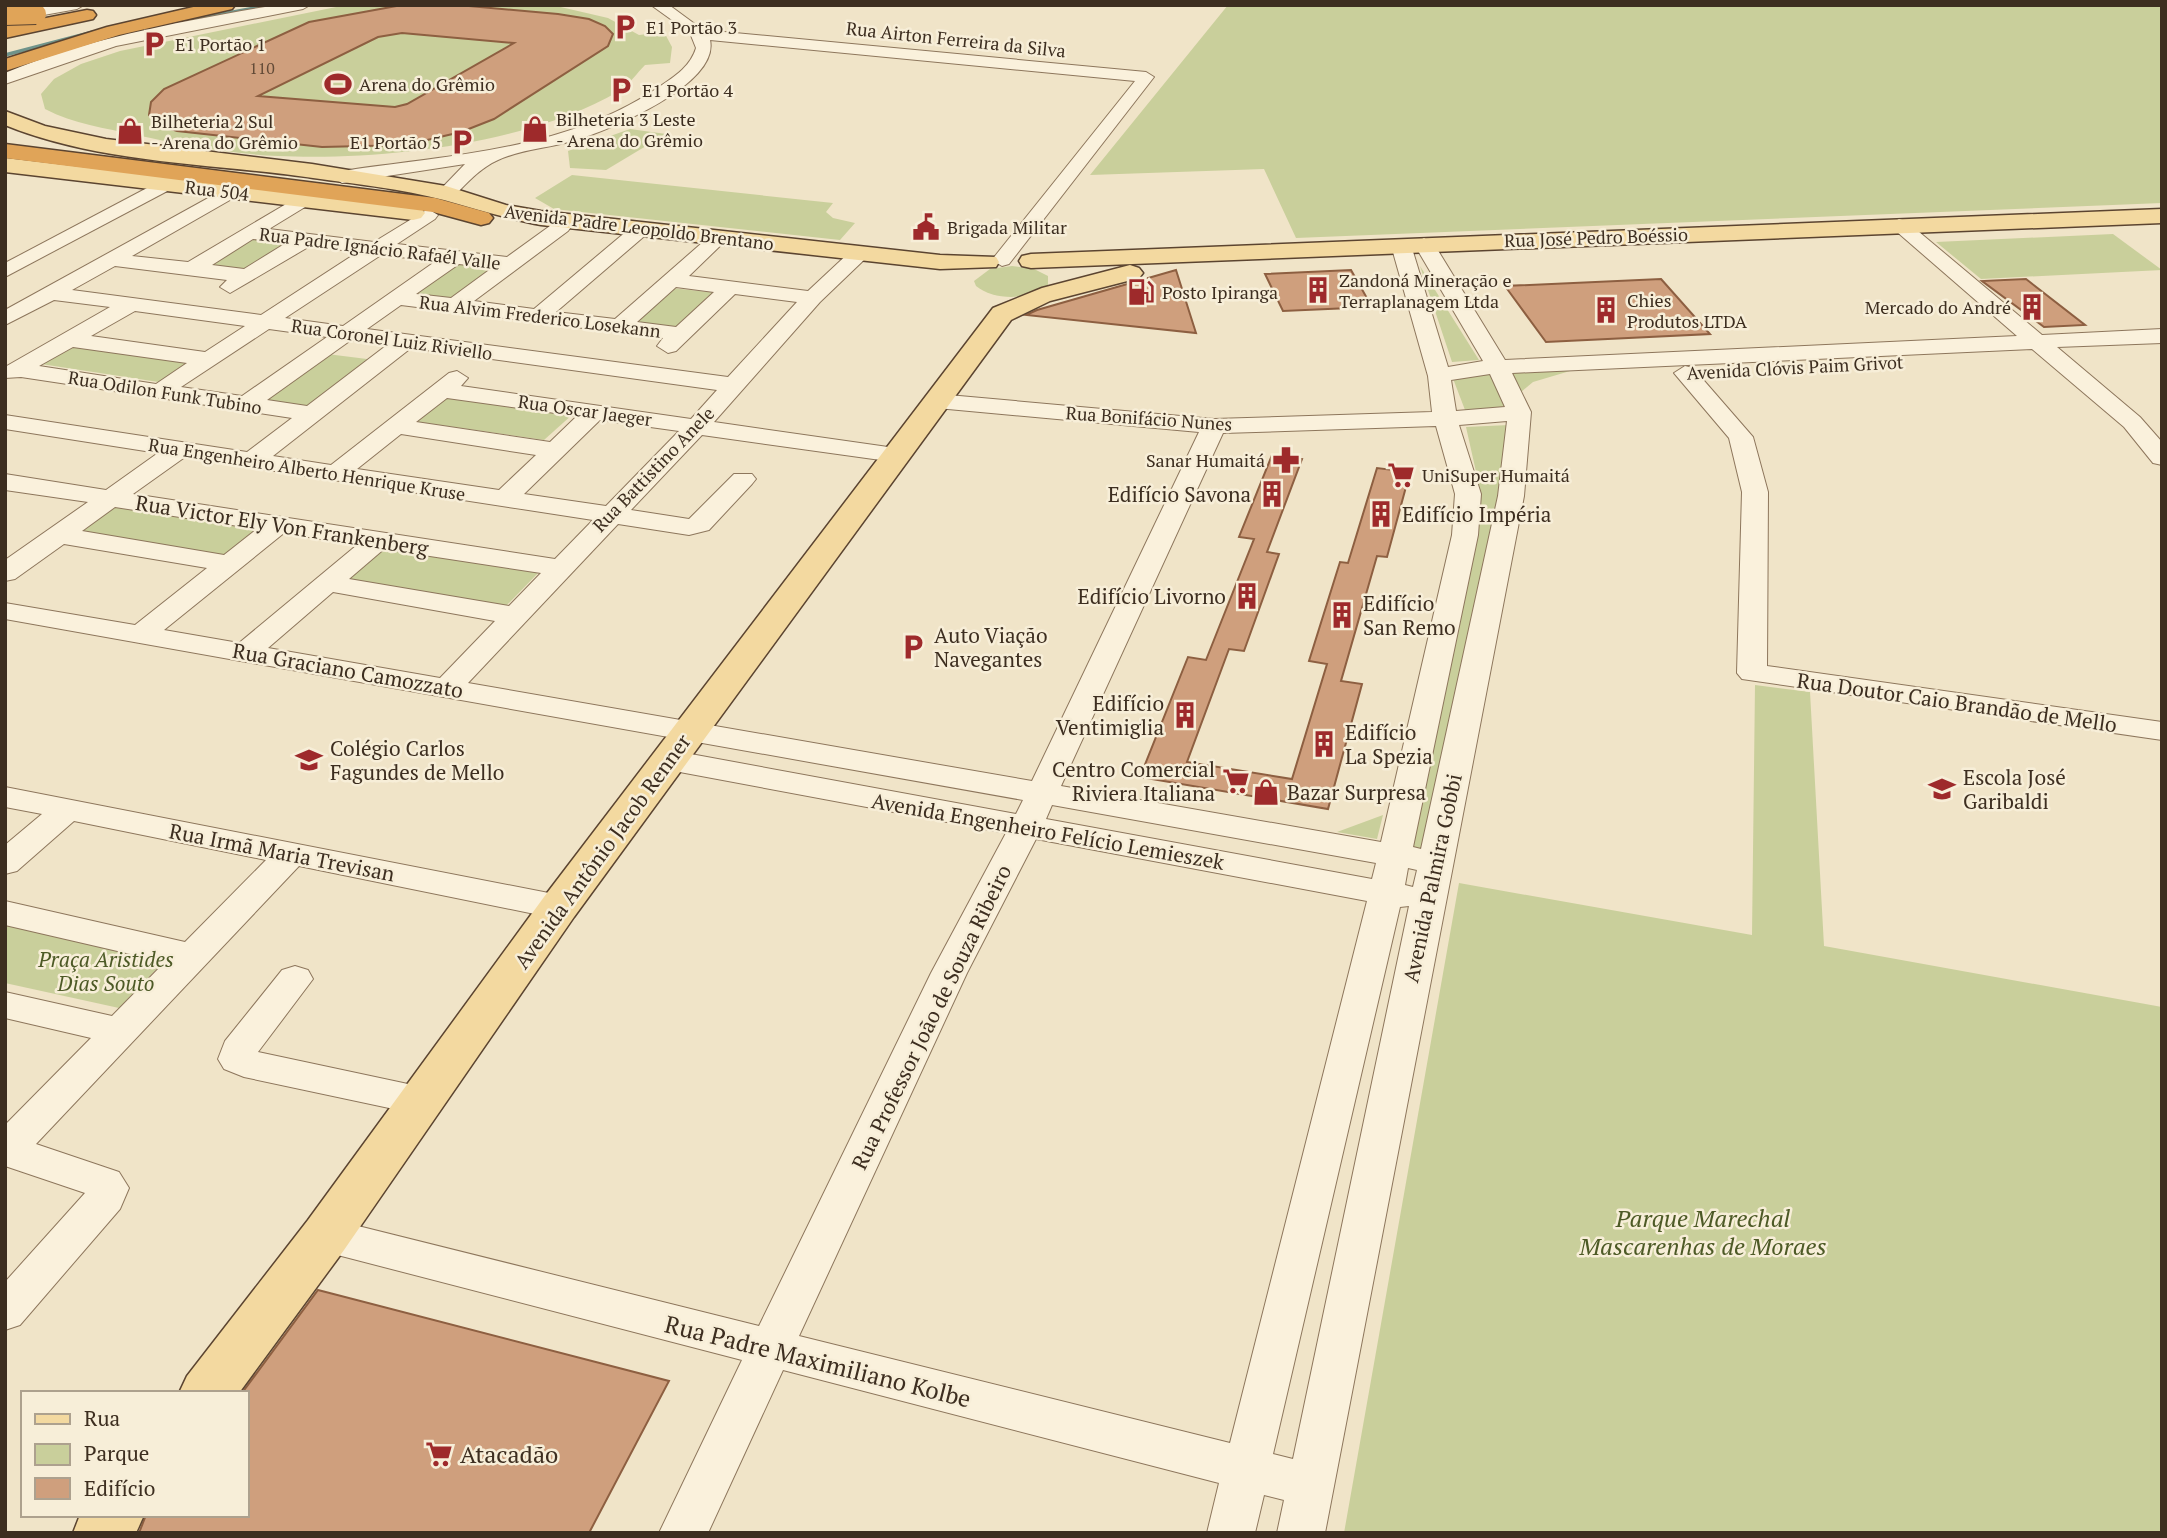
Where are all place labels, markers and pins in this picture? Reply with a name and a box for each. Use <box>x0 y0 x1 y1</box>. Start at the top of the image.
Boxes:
parking icon: E1 Portão 3 <box>610 12 640 42</box>
place label: E1 Portão 3 <box>646 15 737 39</box>
parking icon: E1 Portão 1 <box>139 29 169 59</box>
place label: E1 Portão 1 <box>175 32 266 56</box>
sports icon: Arena do Grêmio <box>323 69 353 99</box>
place label: Arena do Grêmio <box>359 72 495 96</box>
parking icon: E1 Portão 4 <box>606 75 636 105</box>
place label: E1 Portão 4 <box>642 78 734 102</box>
place label: Bilheteria 3 Leste - Arena do Grêmio <box>556 107 703 152</box>
place label: Bilheteria 2 Sul - Arena do Grêmio <box>151 109 298 154</box>
shop icon: Bilheteria 3 Leste - Arena do Grêmio <box>520 114 550 144</box>
shop icon: Bilheteria 2 Sul - Arena do Grêmio <box>115 116 145 146</box>
parking icon: E1 Portão 5 <box>447 127 477 157</box>
place label: E1 Portão 5 <box>350 130 441 154</box>
public building icon: Brigada Militar <box>911 212 941 242</box>
place label: Brigada Militar <box>947 215 1067 239</box>
place label: Zandoná Mineração e Terraplanagem Ltda <box>1339 268 1512 313</box>
building icon: Zandoná Mineração e Terraplanagem Ltda <box>1303 275 1333 305</box>
fuel station icon: Posto Ipiranga <box>1126 277 1156 307</box>
place label: Posto Ipiranga <box>1162 280 1278 304</box>
place label: Chies Produtos LTDA <box>1627 288 1748 333</box>
building icon: Mercado do André <box>2017 292 2047 322</box>
building icon: Chies Produtos LTDA <box>1591 295 1621 325</box>
place label: Mercado do André <box>1865 295 2011 319</box>
pharmacy icon: Sanar Humaitá <box>1271 445 1301 475</box>
place label: Sanar Humaitá <box>1146 448 1265 472</box>
supermarket icon: UniSuper Humaitá <box>1386 460 1416 490</box>
place label: UniSuper Humaitá <box>1422 463 1570 487</box>
building icon: Edifício Savona <box>1257 479 1287 509</box>
place label: Edifício Savona <box>1108 480 1251 508</box>
building icon: Edifício Impéria <box>1366 499 1396 529</box>
place label: Edifício Impéria <box>1402 500 1552 528</box>
building icon: Edifício Livorno <box>1232 581 1262 611</box>
place label: Edifício Livorno <box>1078 582 1226 610</box>
place label: Edifício San Remo <box>1363 589 1456 641</box>
building icon: Edifício San Remo <box>1327 600 1357 630</box>
place label: Auto Viação Navegantes <box>934 621 1048 673</box>
parking icon: Auto Viação Navegantes <box>898 632 928 662</box>
place label: Edifício Ventimiglia <box>1056 689 1164 741</box>
building icon: Edifício Ventimiglia <box>1170 700 1200 730</box>
place label: Edifício La Spezia <box>1345 718 1433 770</box>
building icon: Edifício La Spezia <box>1309 729 1339 759</box>
place label: Colégio Carlos Fagundes de Mello <box>330 734 504 786</box>
school or university icon: Colégio Carlos Fagundes de Mello <box>294 745 324 775</box>
place label: Centro Comercial Riviera Italiana <box>1052 755 1215 807</box>
place label: Escola José Garibaldi <box>1963 763 2066 815</box>
supermarket icon: Centro Comercial Riviera Italiana <box>1221 766 1251 796</box>
school or university icon: Escola José Garibaldi <box>1927 774 1957 804</box>
shop icon: Bazar Surpresa <box>1251 777 1281 807</box>
place label: Bazar Surpresa <box>1287 778 1427 806</box>
place label: Atacadão <box>460 1438 558 1470</box>
supermarket icon: Atacadão <box>424 1439 454 1469</box>

